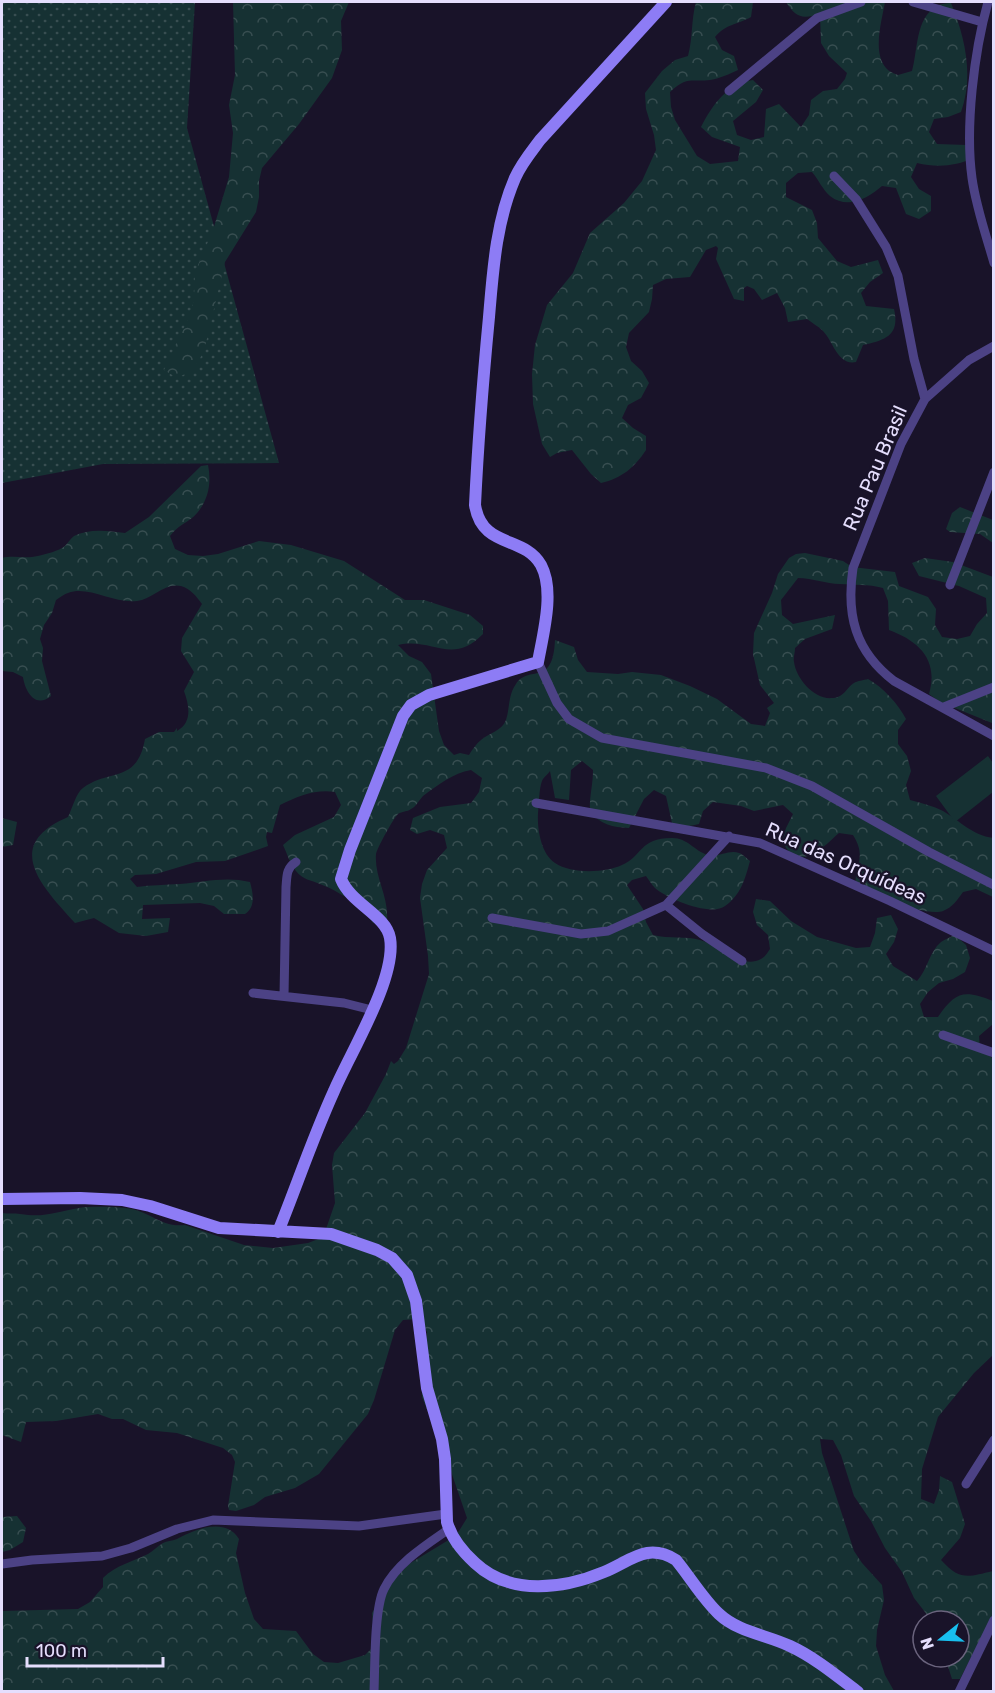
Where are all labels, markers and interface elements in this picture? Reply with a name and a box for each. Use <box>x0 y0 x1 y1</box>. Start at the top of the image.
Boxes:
street label: Rua Pau Brasil <box>838 402 912 534</box>
street label: Rua das Orquídeas <box>762 817 930 909</box>
north arrow <box>911 1609 971 1669</box>
scale bar <box>27 1630 164 1668</box>
text: N <box>916 1635 938 1652</box>
text: 100 m <box>36 1640 87 1662</box>

